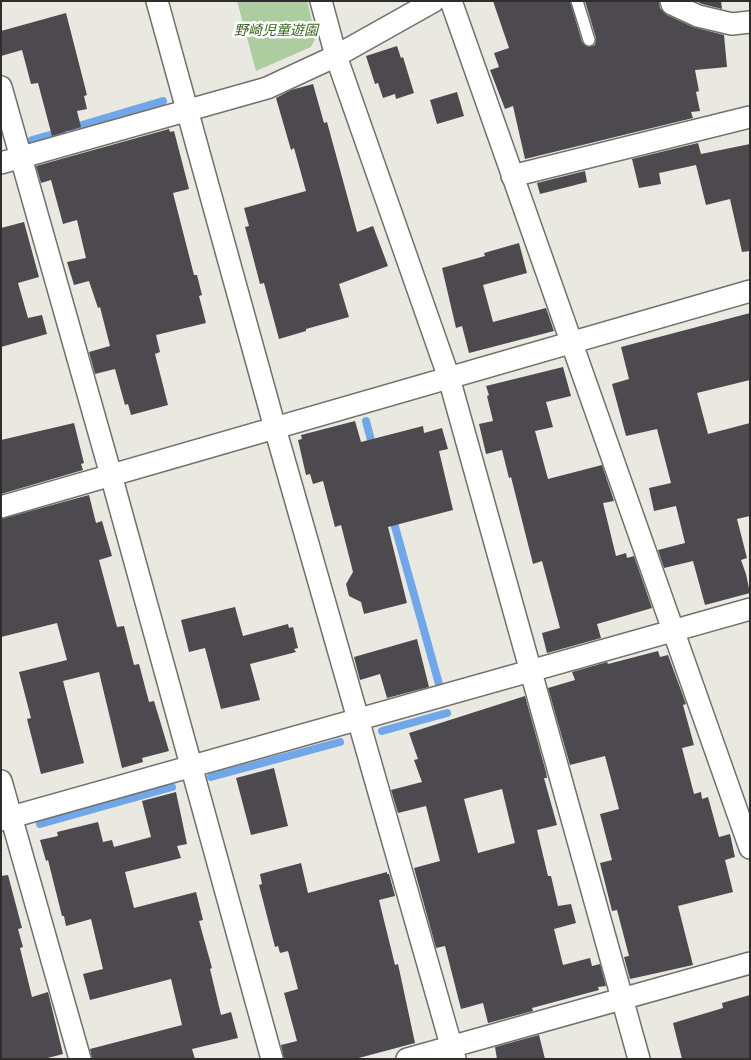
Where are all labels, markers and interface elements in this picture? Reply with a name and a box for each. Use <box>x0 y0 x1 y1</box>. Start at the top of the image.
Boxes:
park label: 野崎児童遊園 <box>234 23 318 39</box>

